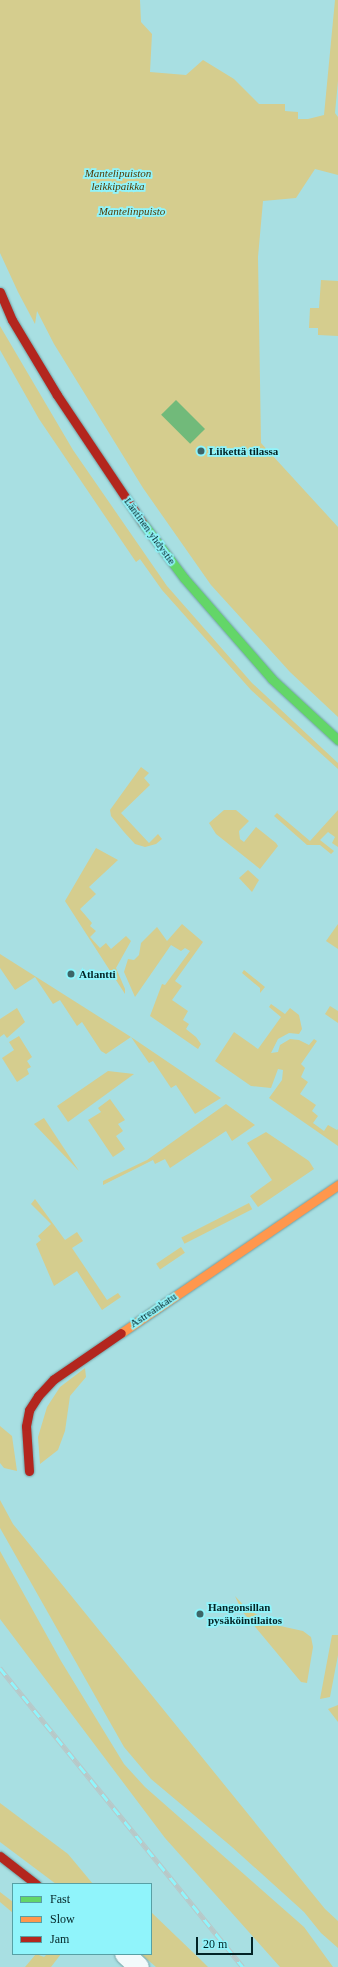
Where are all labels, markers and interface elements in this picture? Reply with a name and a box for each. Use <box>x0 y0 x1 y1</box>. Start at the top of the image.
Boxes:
park label: Mantelipuiston leikkipaikka <box>85 167 151 193</box>
park label: Mantelinpuisto <box>99 204 165 218</box>
place label: Liikettä tilassa <box>209 444 278 458</box>
marker: Liikettä tilassa <box>196 446 206 456</box>
street label: Läntinen yhdystie <box>121 495 179 567</box>
place label: Atlantti <box>79 967 116 981</box>
marker: Atlantti <box>66 969 76 979</box>
street label: Astreankatu <box>127 1290 179 1330</box>
place label: Hangonsillan pysäköintilaitos <box>208 1601 282 1627</box>
marker: Hangonsillan pysäköintilaitos <box>195 1609 205 1619</box>
legend <box>12 1883 152 1955</box>
text: Fast <box>50 1892 70 1906</box>
text: Slow <box>50 1912 75 1926</box>
scale bar <box>198 1929 255 1955</box>
text: Jam <box>50 1932 69 1946</box>
text: 20 m <box>203 1937 227 1951</box>

